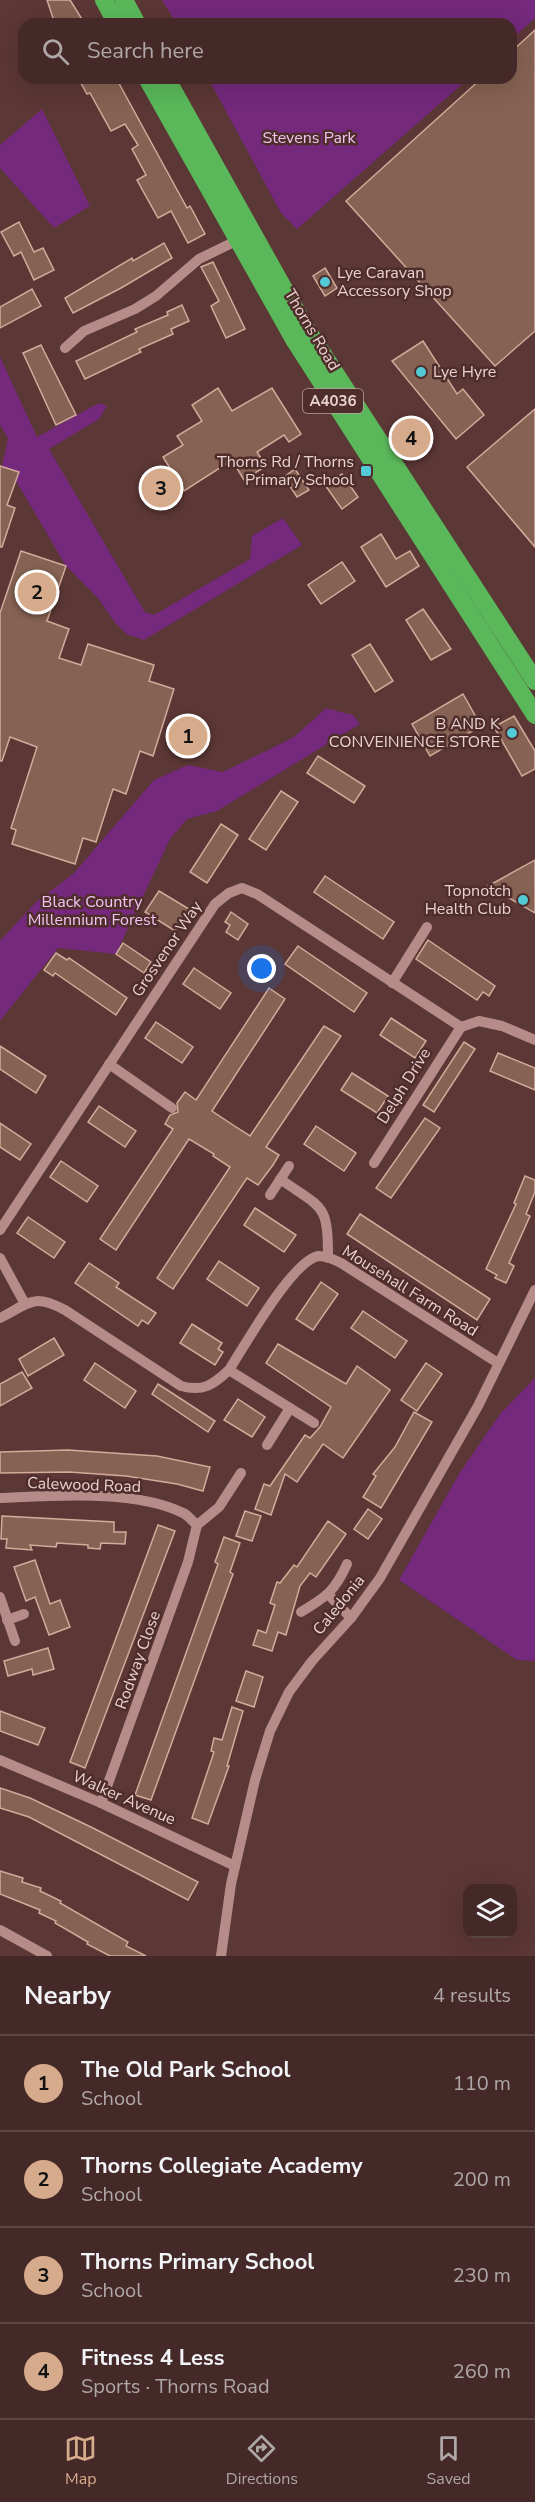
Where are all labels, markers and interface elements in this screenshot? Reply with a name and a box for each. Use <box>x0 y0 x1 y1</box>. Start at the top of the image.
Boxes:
search box <box>18 18 517 84</box>
icon: search <box>39 35 72 68</box>
text: Search here <box>87 36 204 66</box>
park label: Stevens Park <box>262 127 357 149</box>
place label: Lye Caravan Accessory Shop <box>337 262 452 302</box>
marker: Lye Caravan Accessory Shop <box>318 275 332 289</box>
street label: Thorns Road <box>279 285 345 375</box>
place label: Lye Hyre <box>433 361 496 383</box>
marker: Lye Hyre <box>414 365 428 379</box>
road number: A4036 <box>303 389 363 413</box>
pin: 4 <box>392 416 430 460</box>
place label: Thorns Rd / Thorns Primary School <box>217 451 354 491</box>
marker: Thorns Rd / Thorns Primary School <box>359 464 373 478</box>
pin: 3 <box>142 466 180 510</box>
pin: 2 <box>18 570 57 614</box>
place label: B AND K CONVEINIENCE STORE <box>329 713 501 753</box>
pin: 1 <box>168 714 207 758</box>
marker: B AND K CONVEINIENCE STORE <box>505 726 519 740</box>
place label: Topnotch Health Club <box>425 880 511 920</box>
park label: Black Country Millennium Forest <box>28 891 157 931</box>
marker: Topnotch Health Club <box>516 893 530 907</box>
street label: Grosvenor Way <box>127 896 208 1001</box>
your location <box>247 954 276 983</box>
street label: Delph Drive <box>372 1044 436 1128</box>
street label: Mousehall Farm Road <box>338 1240 482 1342</box>
street label: Calewood Road <box>27 1472 141 1498</box>
street label: Caledonia <box>308 1570 370 1640</box>
street label: Rodway Close <box>110 1608 166 1712</box>
street label: Walker Avenue <box>69 1765 179 1831</box>
map controls <box>463 1884 517 1938</box>
button: layers <box>463 1884 517 1938</box>
text: Nearby <box>24 1978 111 2013</box>
text: 4 results <box>433 1982 511 2009</box>
text: The Old Park School <box>81 2055 290 2085</box>
text: 1 <box>38 2070 50 2097</box>
text: 110 m <box>453 2070 511 2097</box>
text: School <box>81 2085 142 2112</box>
text: Thorns Collegiate Academy <box>81 2151 363 2181</box>
text: 2 <box>38 2166 50 2193</box>
text: 200 m <box>453 2166 511 2193</box>
text: School <box>81 2181 142 2208</box>
text: Thorns Primary School <box>81 2247 314 2277</box>
text: 3 <box>38 2262 50 2289</box>
text: 230 m <box>453 2262 511 2289</box>
text: School <box>81 2277 142 2304</box>
text: Fitness 4 Less <box>81 2343 224 2373</box>
text: 4 <box>38 2358 50 2385</box>
text: 260 m <box>453 2358 511 2385</box>
text: Sports · Thorns Road <box>81 2373 270 2400</box>
tab: Map <box>64 2432 97 2490</box>
tab: Directions <box>226 2432 298 2490</box>
tab: Saved <box>427 2432 471 2490</box>

